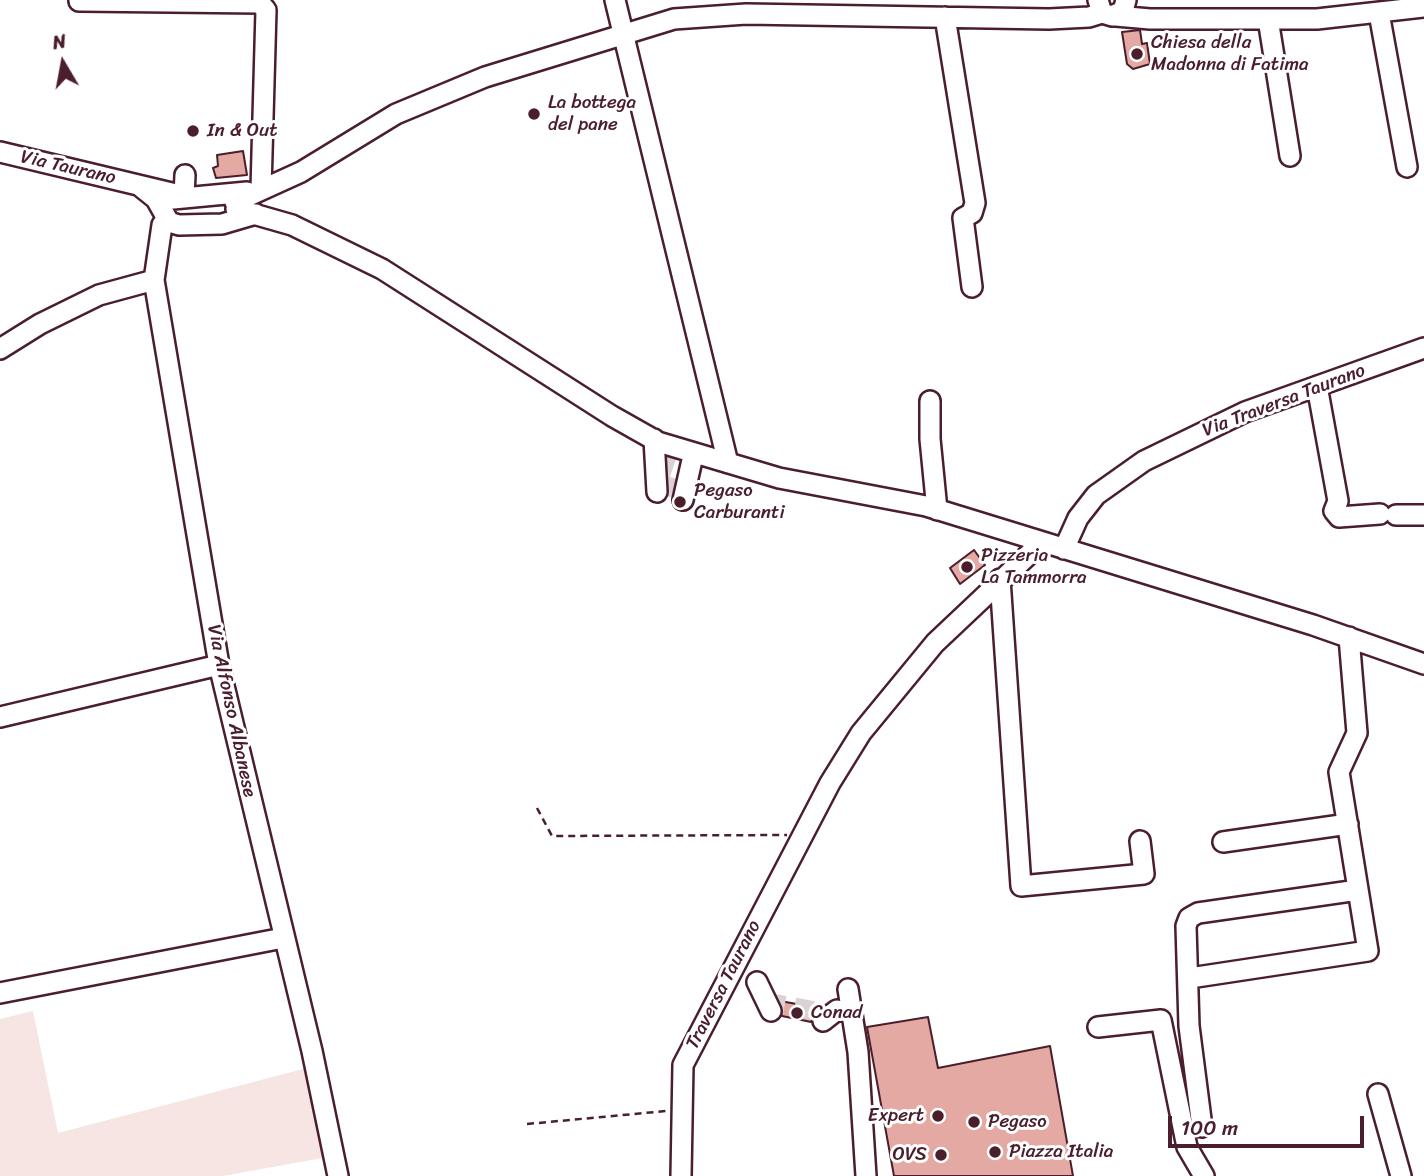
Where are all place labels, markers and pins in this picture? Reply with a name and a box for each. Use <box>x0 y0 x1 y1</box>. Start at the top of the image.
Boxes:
place label: Chiesa della Madonna di Fatima <box>1151 32 1309 76</box>
marker: Chiesa della Madonna di Fatima <box>1129 46 1145 62</box>
place label: La bottega del pane <box>548 92 636 136</box>
marker: La bottega del pane <box>526 106 542 122</box>
place label: In & Out <box>207 120 277 142</box>
marker: In & Out <box>185 123 201 139</box>
place label: Pegaso Carburanti <box>694 480 785 524</box>
marker: Pegaso Carburanti <box>672 494 688 510</box>
place label: Pizzeria La Tammorra <box>981 545 1087 589</box>
marker: Pizzeria La Tammorra <box>959 559 975 575</box>
place label: Conad <box>811 1002 862 1024</box>
marker: Conad <box>789 1005 805 1021</box>
place label: Expert <box>868 1105 924 1127</box>
marker: Expert <box>930 1108 946 1124</box>
place label: Pegaso <box>988 1111 1047 1133</box>
marker: Pegaso <box>966 1114 982 1130</box>
place label: Piazza Italia <box>1009 1141 1113 1163</box>
place label: OVS <box>893 1144 927 1166</box>
marker: Piazza Italia <box>987 1144 1003 1160</box>
marker: OVS <box>933 1147 949 1163</box>

